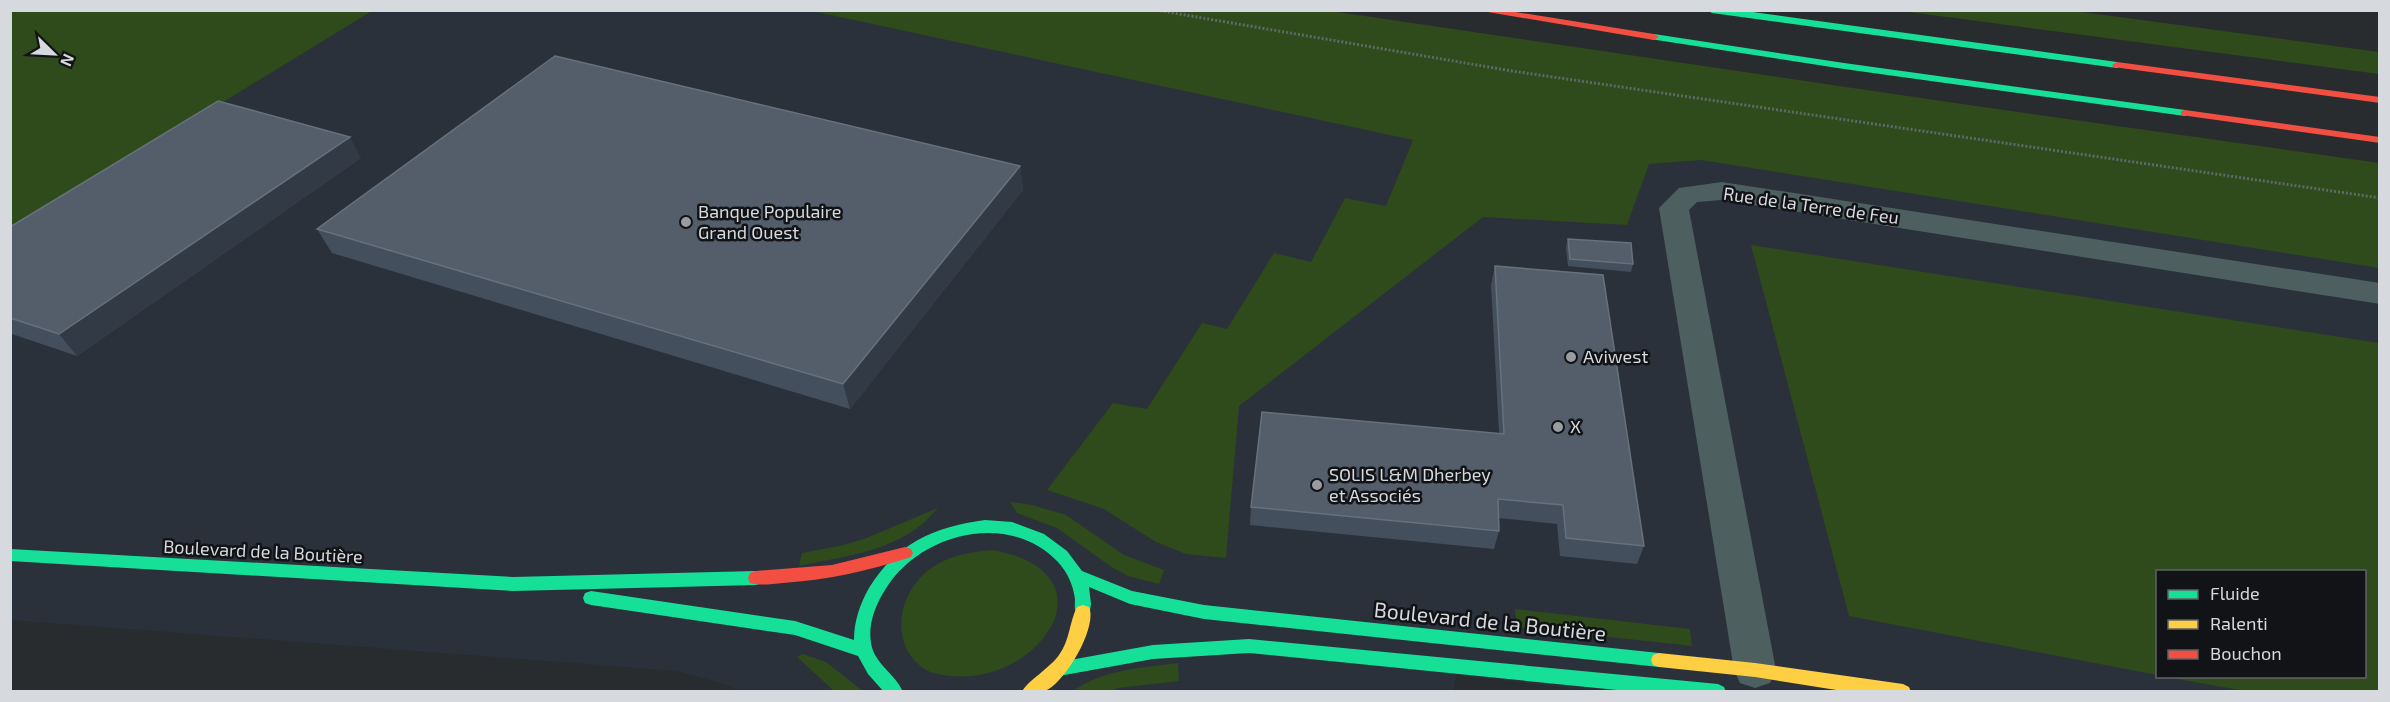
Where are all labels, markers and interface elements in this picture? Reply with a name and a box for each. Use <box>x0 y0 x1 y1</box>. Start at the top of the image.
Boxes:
north arrow <box>24 24 84 84</box>
text: N <box>57 51 79 69</box>
street label: Rue de la Terre de Feu <box>1722 182 1900 228</box>
place label: Banque Populaire Grand Ouest <box>698 200 841 243</box>
marker: Banque Populaire Grand Ouest <box>679 215 693 229</box>
place label: Aviwest <box>1583 345 1648 367</box>
marker: Aviwest <box>1564 350 1578 364</box>
place label: X <box>1570 415 1581 437</box>
marker: X <box>1551 420 1565 434</box>
place label: SOLIS L&M Dherbey et Associés <box>1329 463 1491 506</box>
marker: SOLIS L&M Dherbey et Associés <box>1310 478 1324 492</box>
street label: Boulevard de la Boutière <box>163 535 363 567</box>
legend <box>2156 570 2366 678</box>
text: Fluide <box>2210 582 2260 604</box>
street label: Boulevard de la Boutière <box>1373 596 1607 645</box>
text: Ralenti <box>2210 612 2268 634</box>
text: Bouchon <box>2210 642 2282 664</box>

